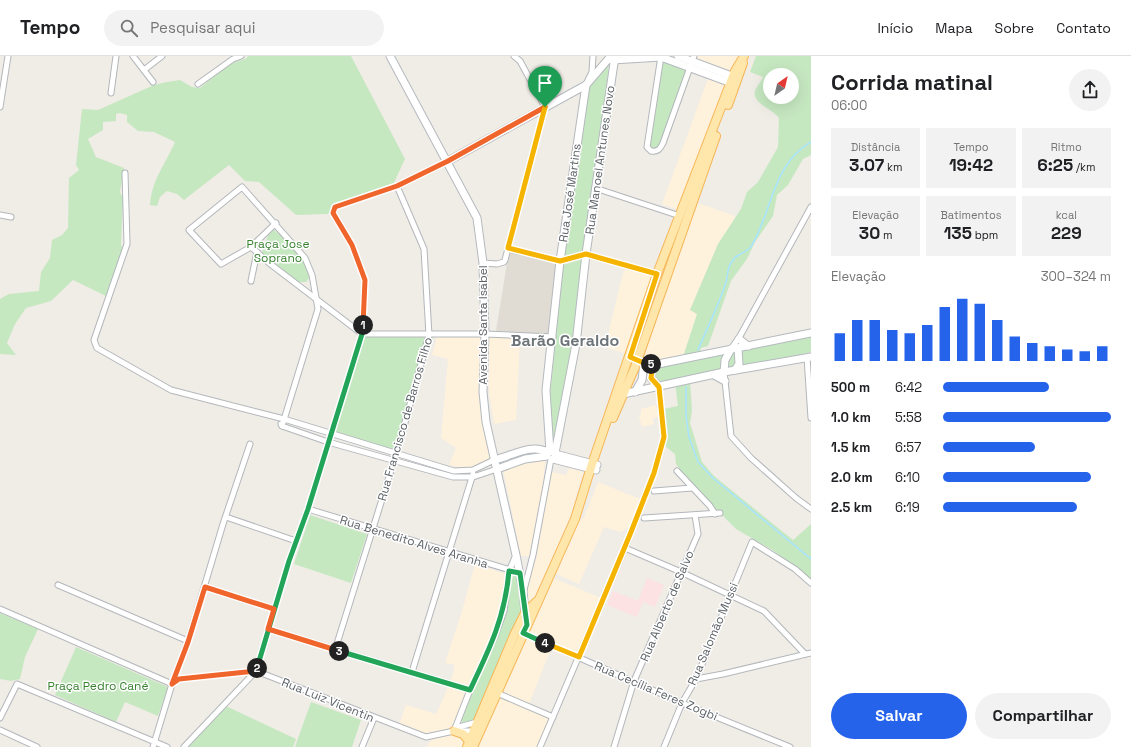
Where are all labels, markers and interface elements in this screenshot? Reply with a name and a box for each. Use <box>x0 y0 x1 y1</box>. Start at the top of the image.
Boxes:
search box <box>104 10 384 46</box>
text: Tempo <box>20 15 80 40</box>
icon: search <box>118 17 140 39</box>
text: Pesquisar aqui <box>150 18 255 37</box>
text: Início <box>877 19 913 37</box>
text: Mapa <box>935 19 973 37</box>
text: Sobre <box>995 19 1034 37</box>
text: Contato <box>1056 19 1111 37</box>
pin <box>528 66 562 107</box>
north arrow <box>763 68 799 104</box>
map controls <box>763 68 799 104</box>
text: Corrida matinal <box>831 68 993 96</box>
button: share <box>1069 69 1111 111</box>
icon: arrive <box>534 72 556 94</box>
street label: Rua Manoel Antunes Novo <box>582 85 618 235</box>
text: 06:00 <box>831 97 867 114</box>
text: Distância <box>851 140 900 154</box>
text: Tempo <box>953 140 989 154</box>
text: Ritmo <box>1051 140 1082 154</box>
street label: Rua José Martins <box>555 143 585 243</box>
text: 3.07 <box>849 154 884 176</box>
text: 19:42 <box>949 154 993 176</box>
text: 6:25 <box>1037 154 1073 176</box>
text: km <box>884 160 902 174</box>
text: /km <box>1073 160 1095 174</box>
text: Elevação <box>852 208 899 222</box>
text: Batimentos <box>940 208 1002 222</box>
text: kcal <box>1056 208 1077 222</box>
text: 30 <box>859 222 880 244</box>
text: 135 <box>944 222 972 244</box>
text: 229 <box>1051 222 1082 244</box>
text: m <box>880 228 892 242</box>
text: bpm <box>972 228 998 242</box>
park label: Praça Jose Soprano <box>246 236 310 266</box>
street label: Avenida Santa Isabel <box>475 265 491 385</box>
text: Elevação <box>831 268 886 285</box>
text: 300–324 m <box>1041 268 1111 285</box>
pin: 1 <box>353 315 373 335</box>
text: 1 <box>361 318 365 332</box>
district label: Barão Geraldo <box>511 330 619 351</box>
street label: Rua Francisco de Barros Filho <box>374 335 436 503</box>
pin: 5 <box>641 354 661 374</box>
text: 5 <box>648 357 654 371</box>
text: 500 m <box>831 379 870 396</box>
text: 6:42 <box>895 379 922 396</box>
text: 1.0 km <box>831 409 871 426</box>
text: 5:58 <box>895 409 922 426</box>
text: 1.5 km <box>831 439 870 456</box>
text: 6:57 <box>895 439 921 456</box>
text: 2.0 km <box>831 469 873 486</box>
text: 6:10 <box>895 469 920 486</box>
text: 2.5 km <box>831 499 872 516</box>
text: 6:19 <box>895 499 920 516</box>
street label: Rua Benedito Alves Aranha <box>338 512 490 572</box>
street label: Rua Alberto de Salvo <box>636 548 698 664</box>
street label: Rua Salomão Mussi <box>684 580 742 688</box>
pin: 4 <box>535 633 555 653</box>
text: 4 <box>542 636 549 650</box>
pin: 3 <box>329 641 349 661</box>
text: 3 <box>336 644 342 658</box>
pin: 2 <box>247 658 267 678</box>
street label: Rua Cecília Feres Zogbi <box>592 658 720 724</box>
text: 2 <box>254 661 260 675</box>
street label: Rua Luiz Vicentin <box>279 674 377 726</box>
park label: Praça Pedro Cané <box>47 678 149 694</box>
button: Salvar <box>831 693 967 739</box>
button: Compartilhar <box>975 693 1111 739</box>

